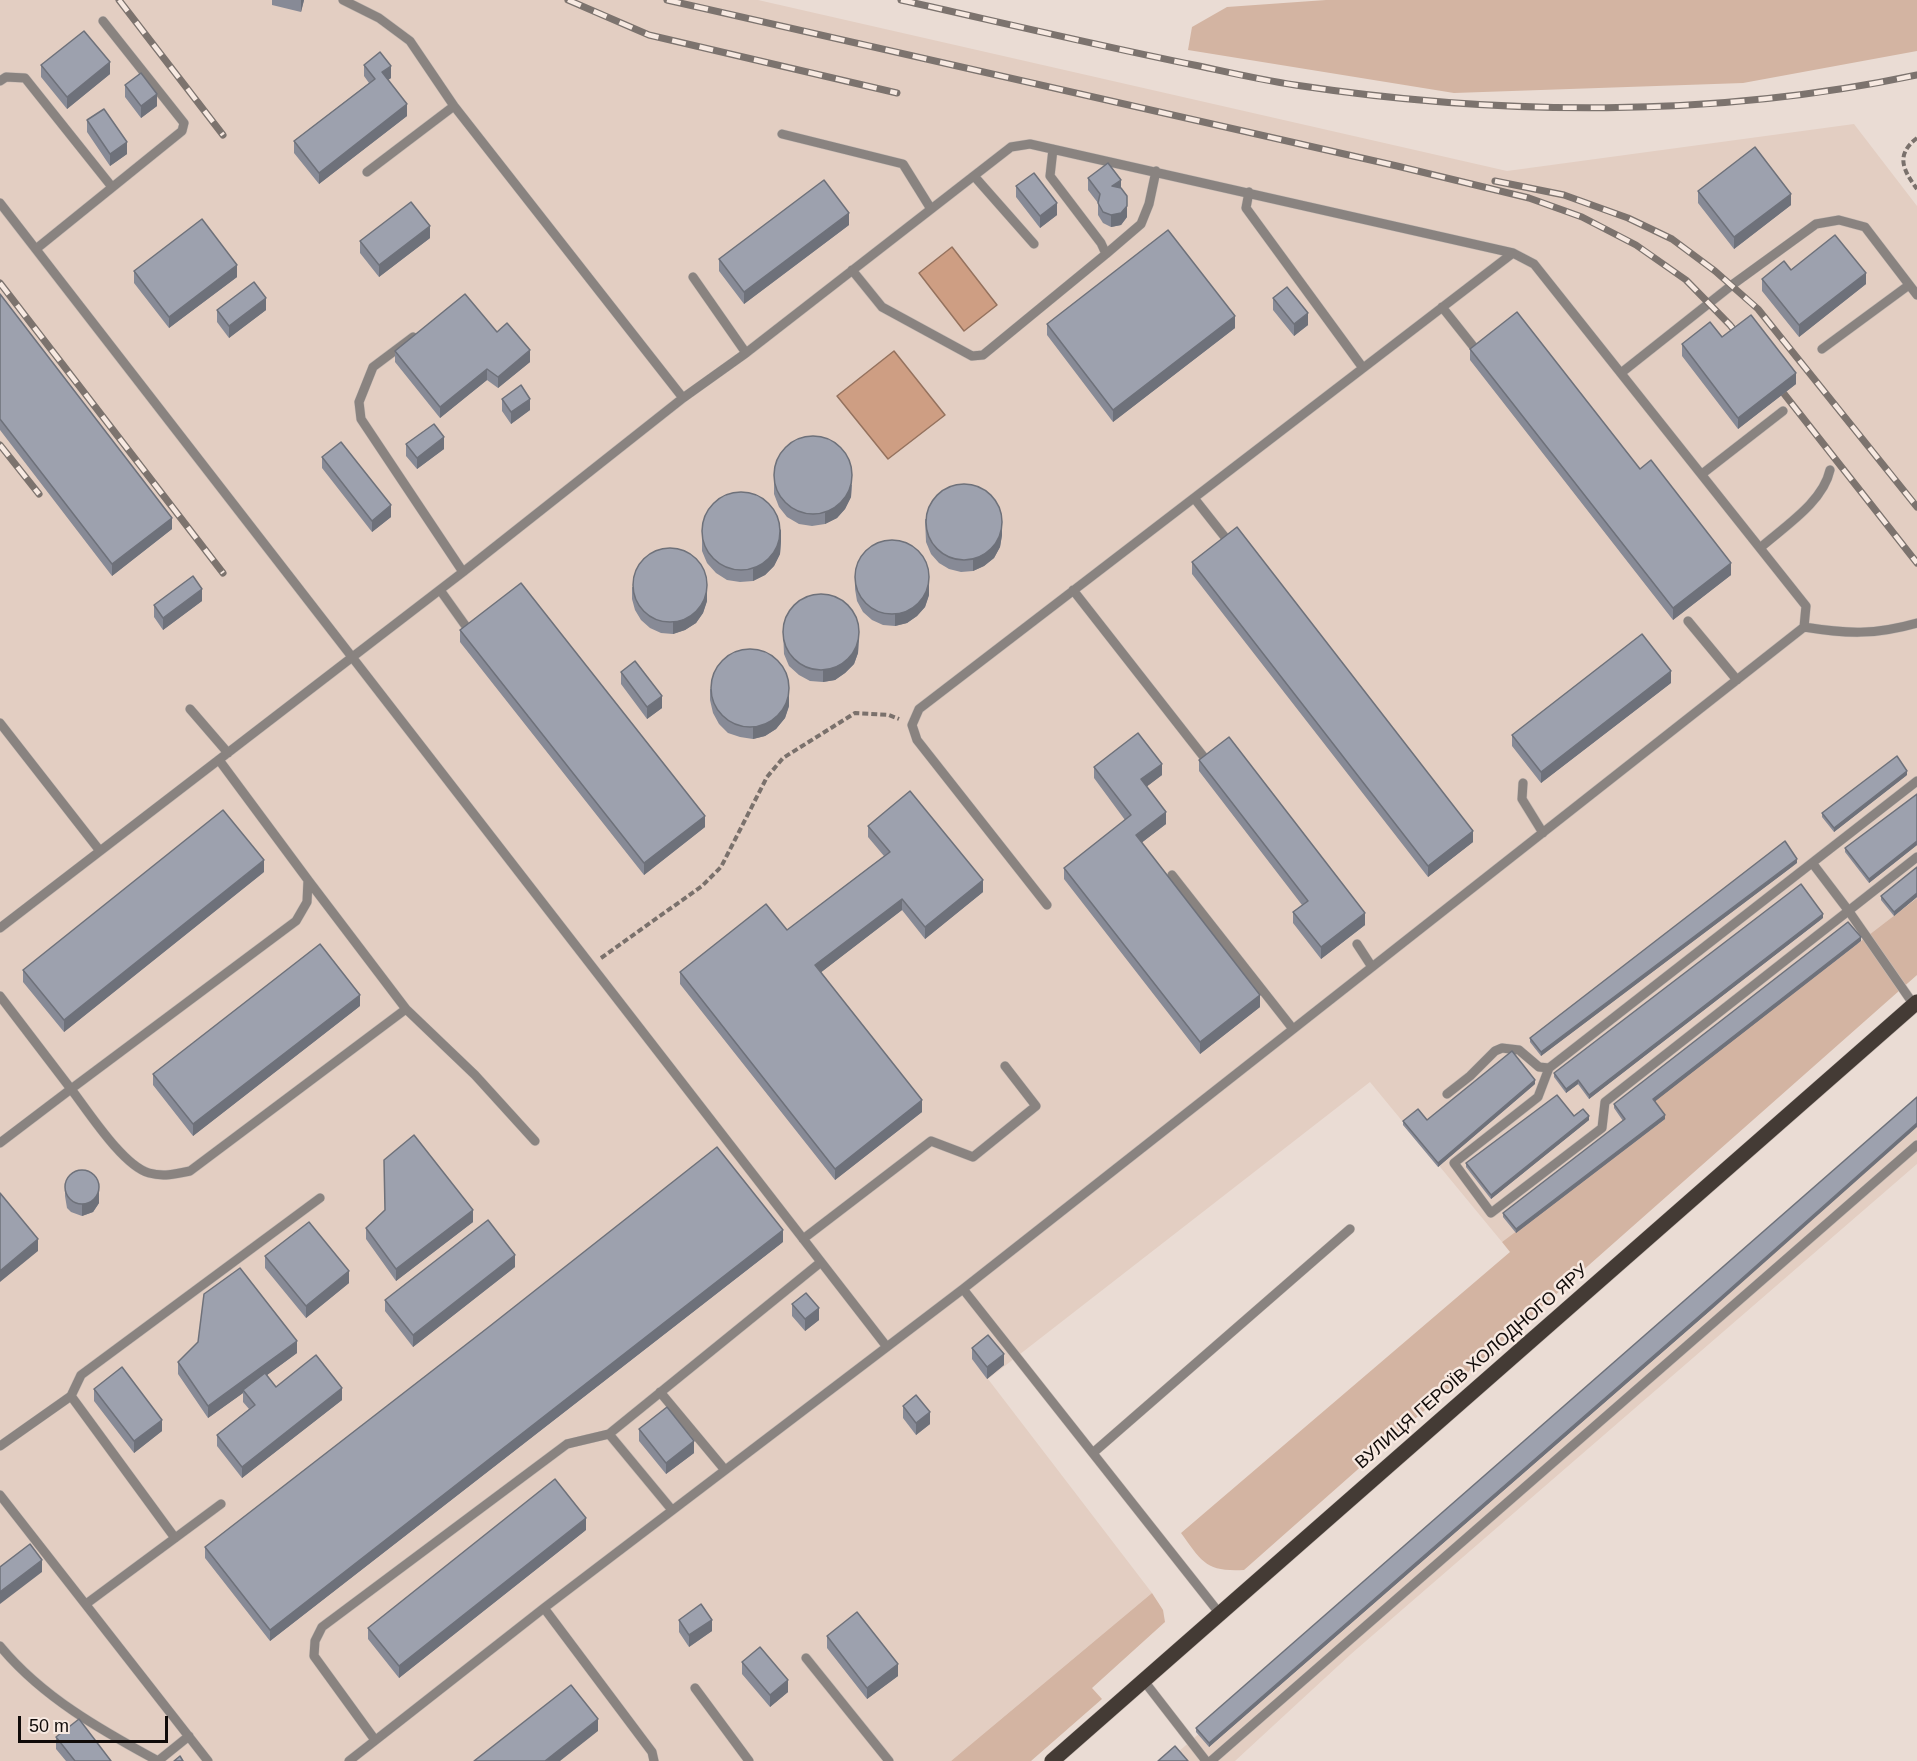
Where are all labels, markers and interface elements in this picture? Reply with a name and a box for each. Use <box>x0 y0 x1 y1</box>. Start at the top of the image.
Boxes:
street label: ВУЛИЦЯ ГЕРОЇВ ХОЛОДНОГО ЯРУ <box>1351 1260 1593 1474</box>
scale bar <box>21 1704 171 1742</box>
text: 50 m <box>29 1716 69 1736</box>

